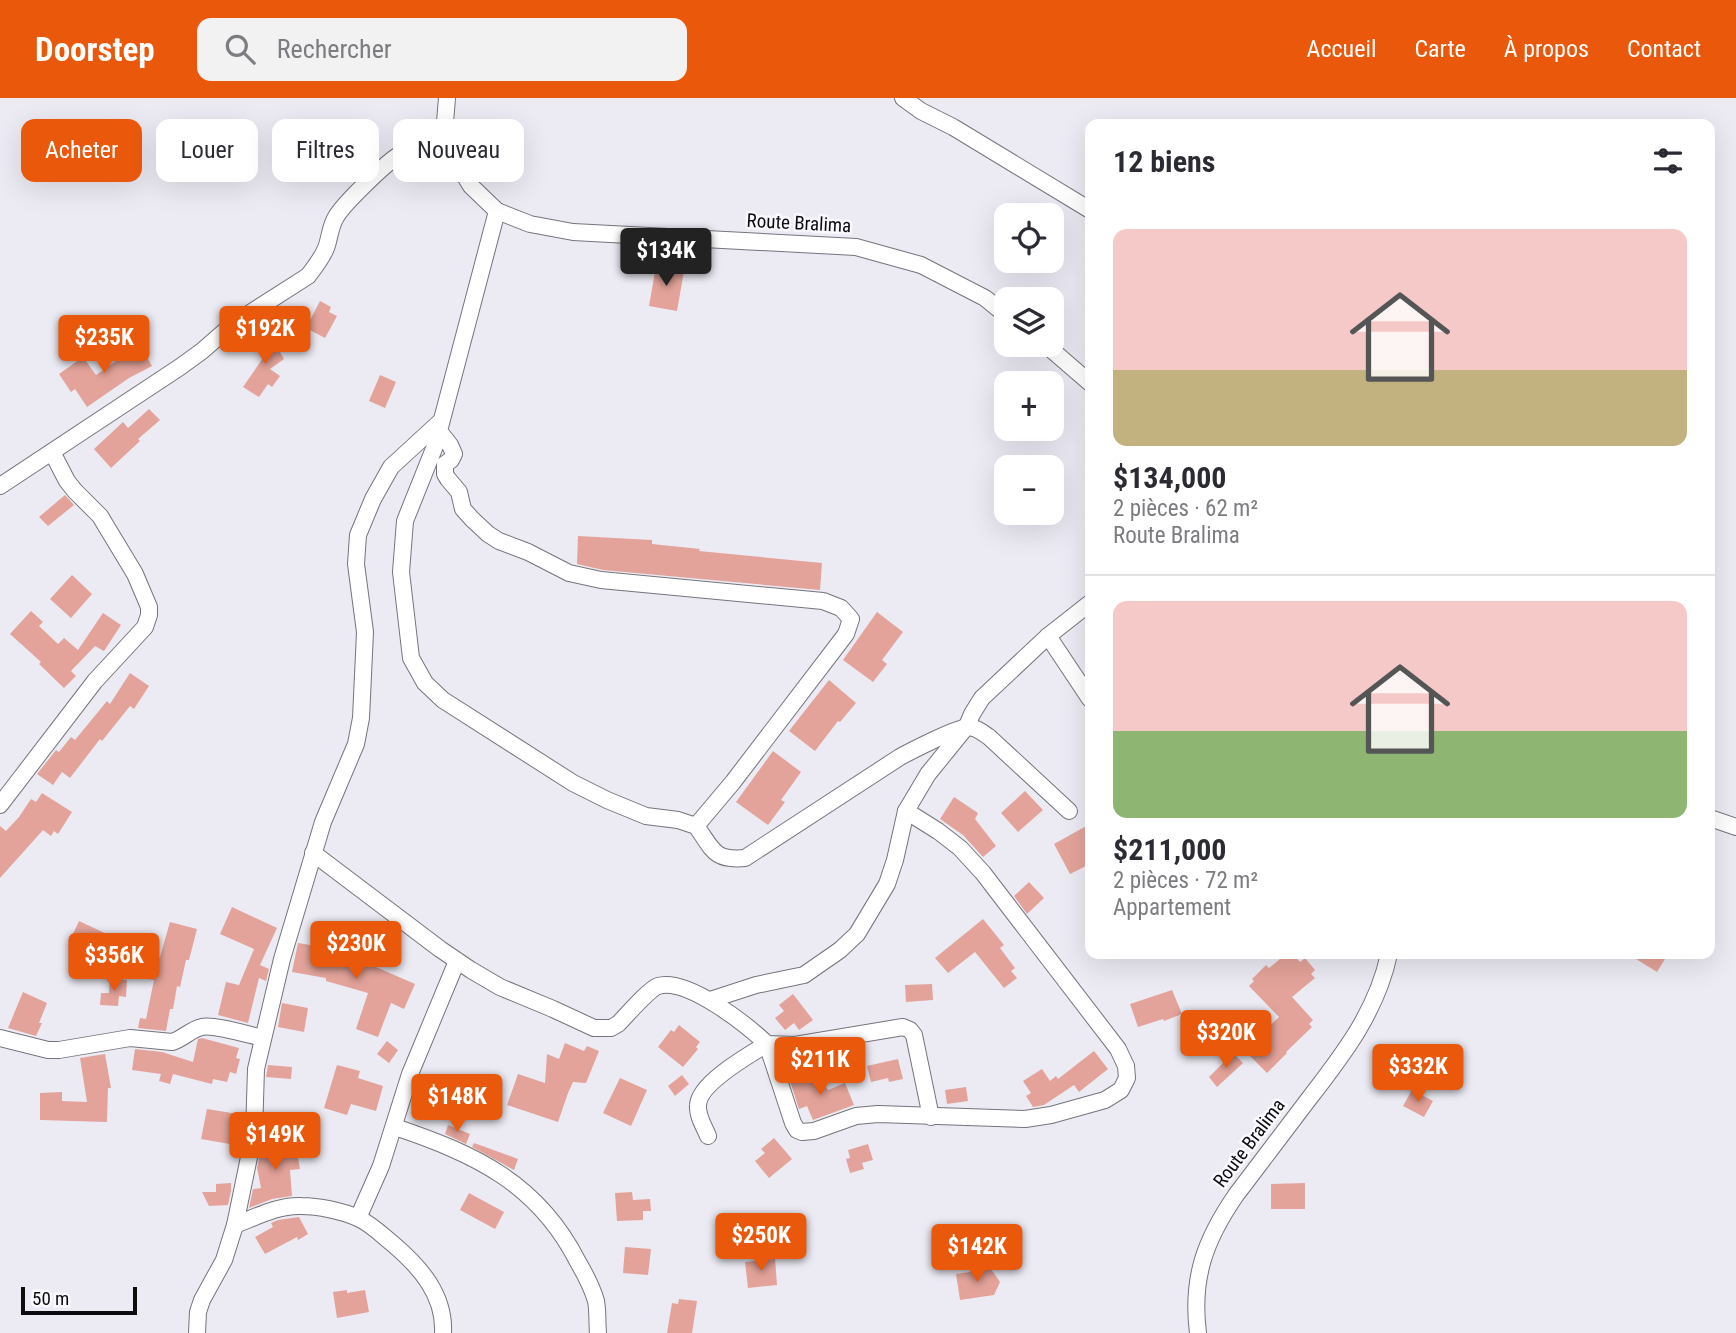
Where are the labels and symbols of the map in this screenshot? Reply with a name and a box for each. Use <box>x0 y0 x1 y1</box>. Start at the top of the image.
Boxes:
street label: Route Bralima <box>746 209 852 237</box>
pin: $134K <box>617 228 715 288</box>
pin: $192K <box>216 306 314 366</box>
pin: $235K <box>55 316 153 375</box>
pin: $230K <box>307 922 405 981</box>
pin: $356K <box>65 934 163 993</box>
pin: $320K <box>1177 1010 1275 1070</box>
pin: $211K <box>771 1038 869 1097</box>
pin: $332K <box>1369 1044 1467 1104</box>
pin: $148K <box>408 1074 506 1134</box>
street label: Route Bralima <box>1208 1094 1290 1192</box>
pin: $149K <box>226 1112 324 1172</box>
pin: $250K <box>712 1214 810 1273</box>
pin: $142K <box>928 1224 1026 1284</box>
scale bar <box>21 1284 136 1316</box>

